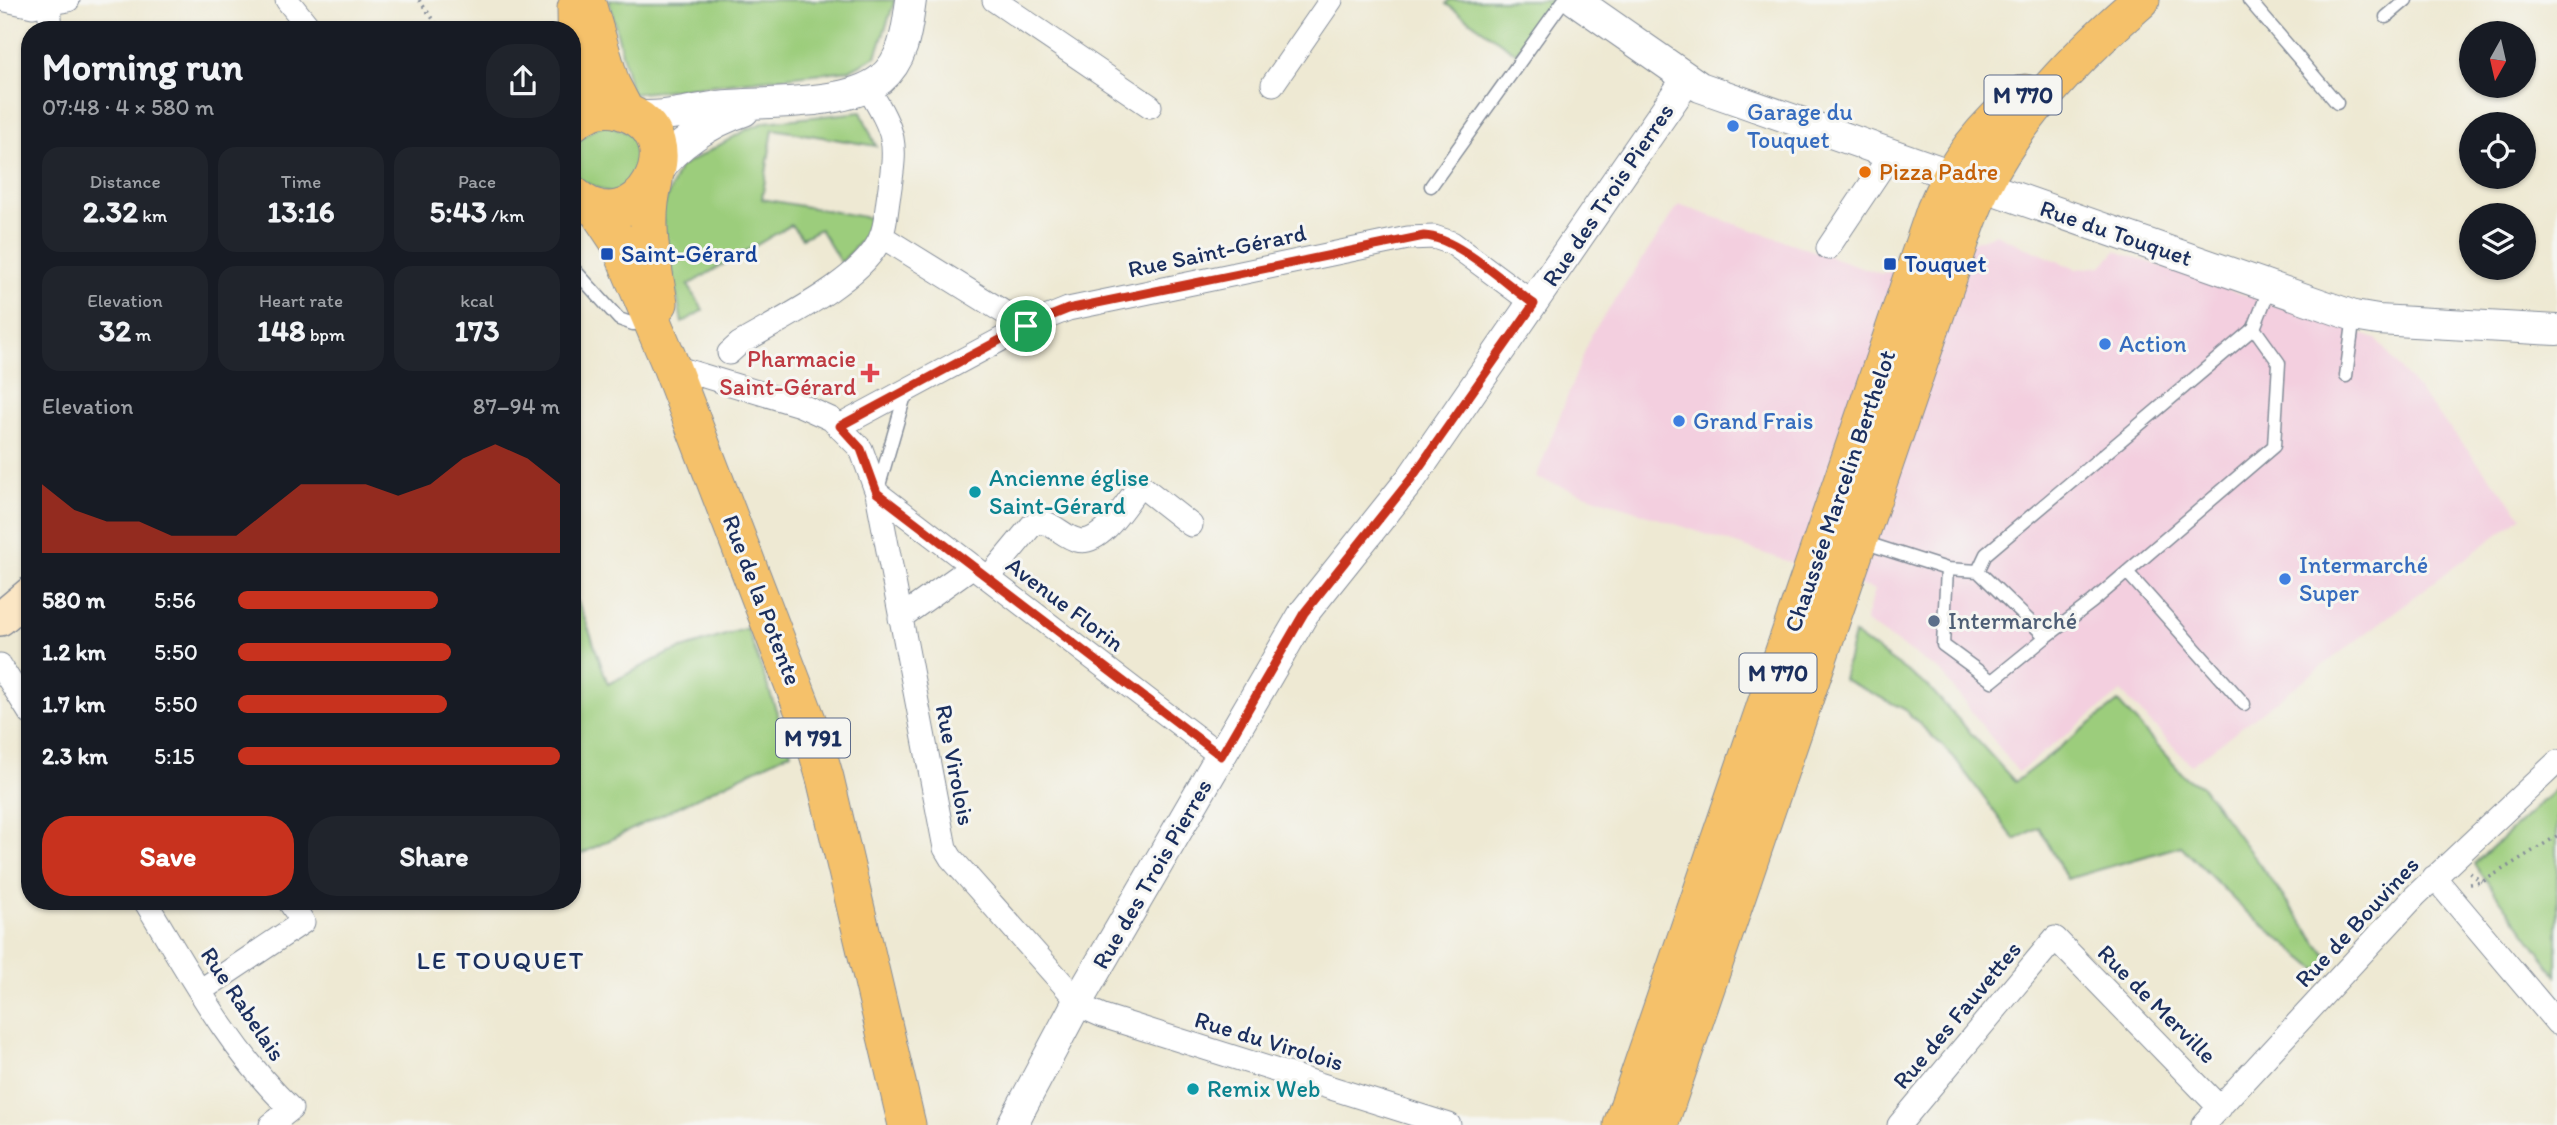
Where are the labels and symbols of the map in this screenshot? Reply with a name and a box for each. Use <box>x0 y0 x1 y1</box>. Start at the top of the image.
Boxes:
north arrow <box>2459 21 2536 98</box>
road number: M 770 <box>1984 76 2062 114</box>
place label: Garage du Touquet <box>1747 97 1853 154</box>
street label: Rue des Trois Pierres <box>1535 98 1680 292</box>
marker: Garage du Touquet <box>1725 118 1741 134</box>
place label: Pizza Padre <box>1879 157 1998 186</box>
marker: Pizza Padre <box>1857 164 1873 180</box>
street label: Rue du Touquet <box>2036 193 2196 272</box>
street label: Rue Saint-Gérard <box>1125 217 1309 284</box>
place label: Saint-Gérard <box>621 239 758 268</box>
marker: Saint-Gérard <box>599 246 615 262</box>
place label: Touquet <box>1904 249 1987 278</box>
marker: Touquet <box>1882 256 1898 272</box>
pin <box>996 296 1056 356</box>
place label: Action <box>2119 329 2187 358</box>
marker: Action <box>2097 336 2113 352</box>
place label: Pharmacie Saint-Gérard <box>719 344 856 401</box>
street label: Chaussée Marcelin Berthelot <box>1778 346 1901 636</box>
marker: Pharmacie Saint-Gérard <box>862 365 878 381</box>
place label: Grand Frais <box>1693 406 1813 435</box>
marker: Grand Frais <box>1671 413 1687 429</box>
place label: Ancienne église Saint-Gérard <box>989 463 1149 520</box>
marker: Ancienne église Saint-Gérard <box>967 484 983 500</box>
street label: Rue de la Potente <box>717 511 808 689</box>
street label: Avenue Florin <box>1001 550 1130 658</box>
place label: Intermarché Super <box>2299 550 2428 607</box>
marker: Intermarché Super <box>2277 571 2293 587</box>
place label: Intermarché <box>1948 606 2077 635</box>
marker: Intermarché <box>1926 613 1942 629</box>
road number: M 770 <box>1740 653 1816 692</box>
street label: Rue Virolois <box>930 702 981 828</box>
road number: M 791 <box>776 718 850 758</box>
street label: Rue des Trois Pierres <box>1085 773 1218 974</box>
street label: Rue de Bouvines <box>2289 850 2425 993</box>
street label: Rue des Fauvettes <box>1886 935 2027 1095</box>
street label: Rue de Merville <box>2092 938 2223 1069</box>
street label: Rue Rabelais <box>195 941 292 1066</box>
district label: LE TOUQUET <box>417 944 585 976</box>
street label: Rue du Virolois <box>1191 1004 1347 1077</box>
place label: Remix Web <box>1207 1074 1321 1103</box>
marker: Remix Web <box>1185 1081 1201 1097</box>

